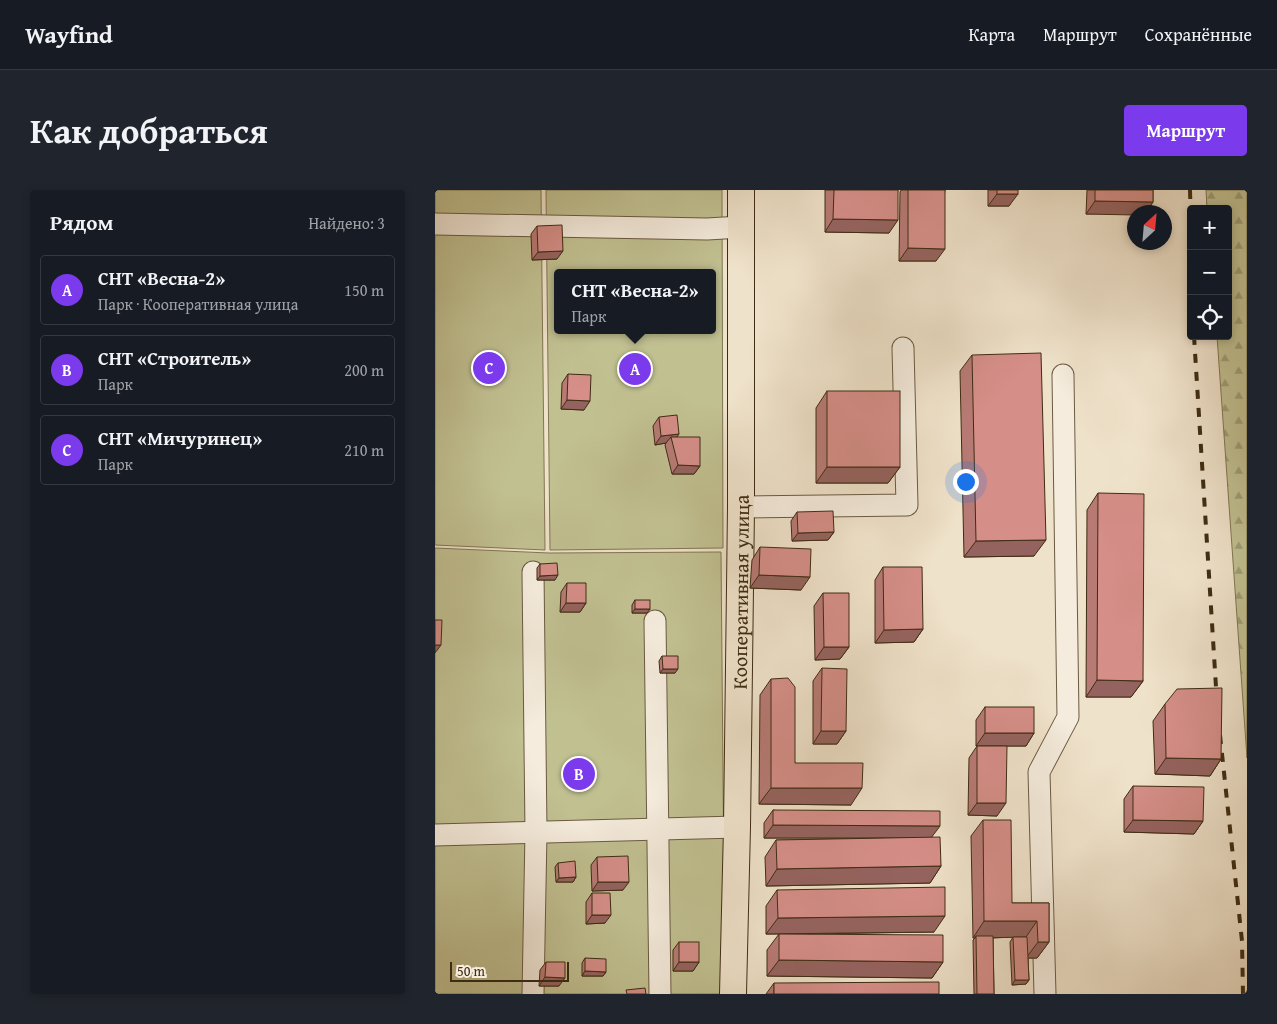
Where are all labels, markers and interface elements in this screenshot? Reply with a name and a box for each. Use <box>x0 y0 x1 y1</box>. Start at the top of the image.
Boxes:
text: Wayfind <box>25 17 113 52</box>
text: Карта <box>969 21 1015 48</box>
text: Маршрут <box>1043 21 1117 48</box>
text: Сохранённые <box>1145 21 1252 48</box>
text: Как добраться <box>30 105 268 156</box>
button: Маршрут <box>1124 105 1247 156</box>
north arrow <box>1127 205 1172 250</box>
map controls <box>1187 205 1232 340</box>
button: + <box>1187 205 1232 250</box>
text: Рядом <box>50 207 113 238</box>
text: Найдено: 3 <box>308 211 385 235</box>
button: − <box>1187 250 1232 295</box>
text: СНТ «Весна-2» <box>98 264 225 292</box>
popup <box>554 269 716 334</box>
text: СНТ «Весна-2» <box>571 276 699 304</box>
text: A <box>62 278 72 302</box>
text: 150 m <box>344 278 384 302</box>
text: Парк · Кооперативная улица <box>98 292 298 316</box>
button: locate <box>1187 295 1232 340</box>
text: Парк <box>571 304 606 328</box>
text: СНТ «Строитель» <box>98 344 251 372</box>
pin: C <box>473 349 505 387</box>
pin: A <box>619 350 651 388</box>
text: B <box>62 358 72 382</box>
text: 200 m <box>344 358 384 382</box>
text: Парк <box>98 372 133 396</box>
text: СНТ «Мичуринец» <box>98 424 262 452</box>
text: C <box>62 438 72 462</box>
text: 210 m <box>344 438 384 462</box>
text: Парк <box>98 452 133 476</box>
your location <box>953 469 979 495</box>
street label: Кооперативная улица <box>724 494 756 690</box>
pin: B <box>563 755 595 793</box>
scale bar <box>450 959 569 982</box>
text: 50 m <box>457 961 485 981</box>

